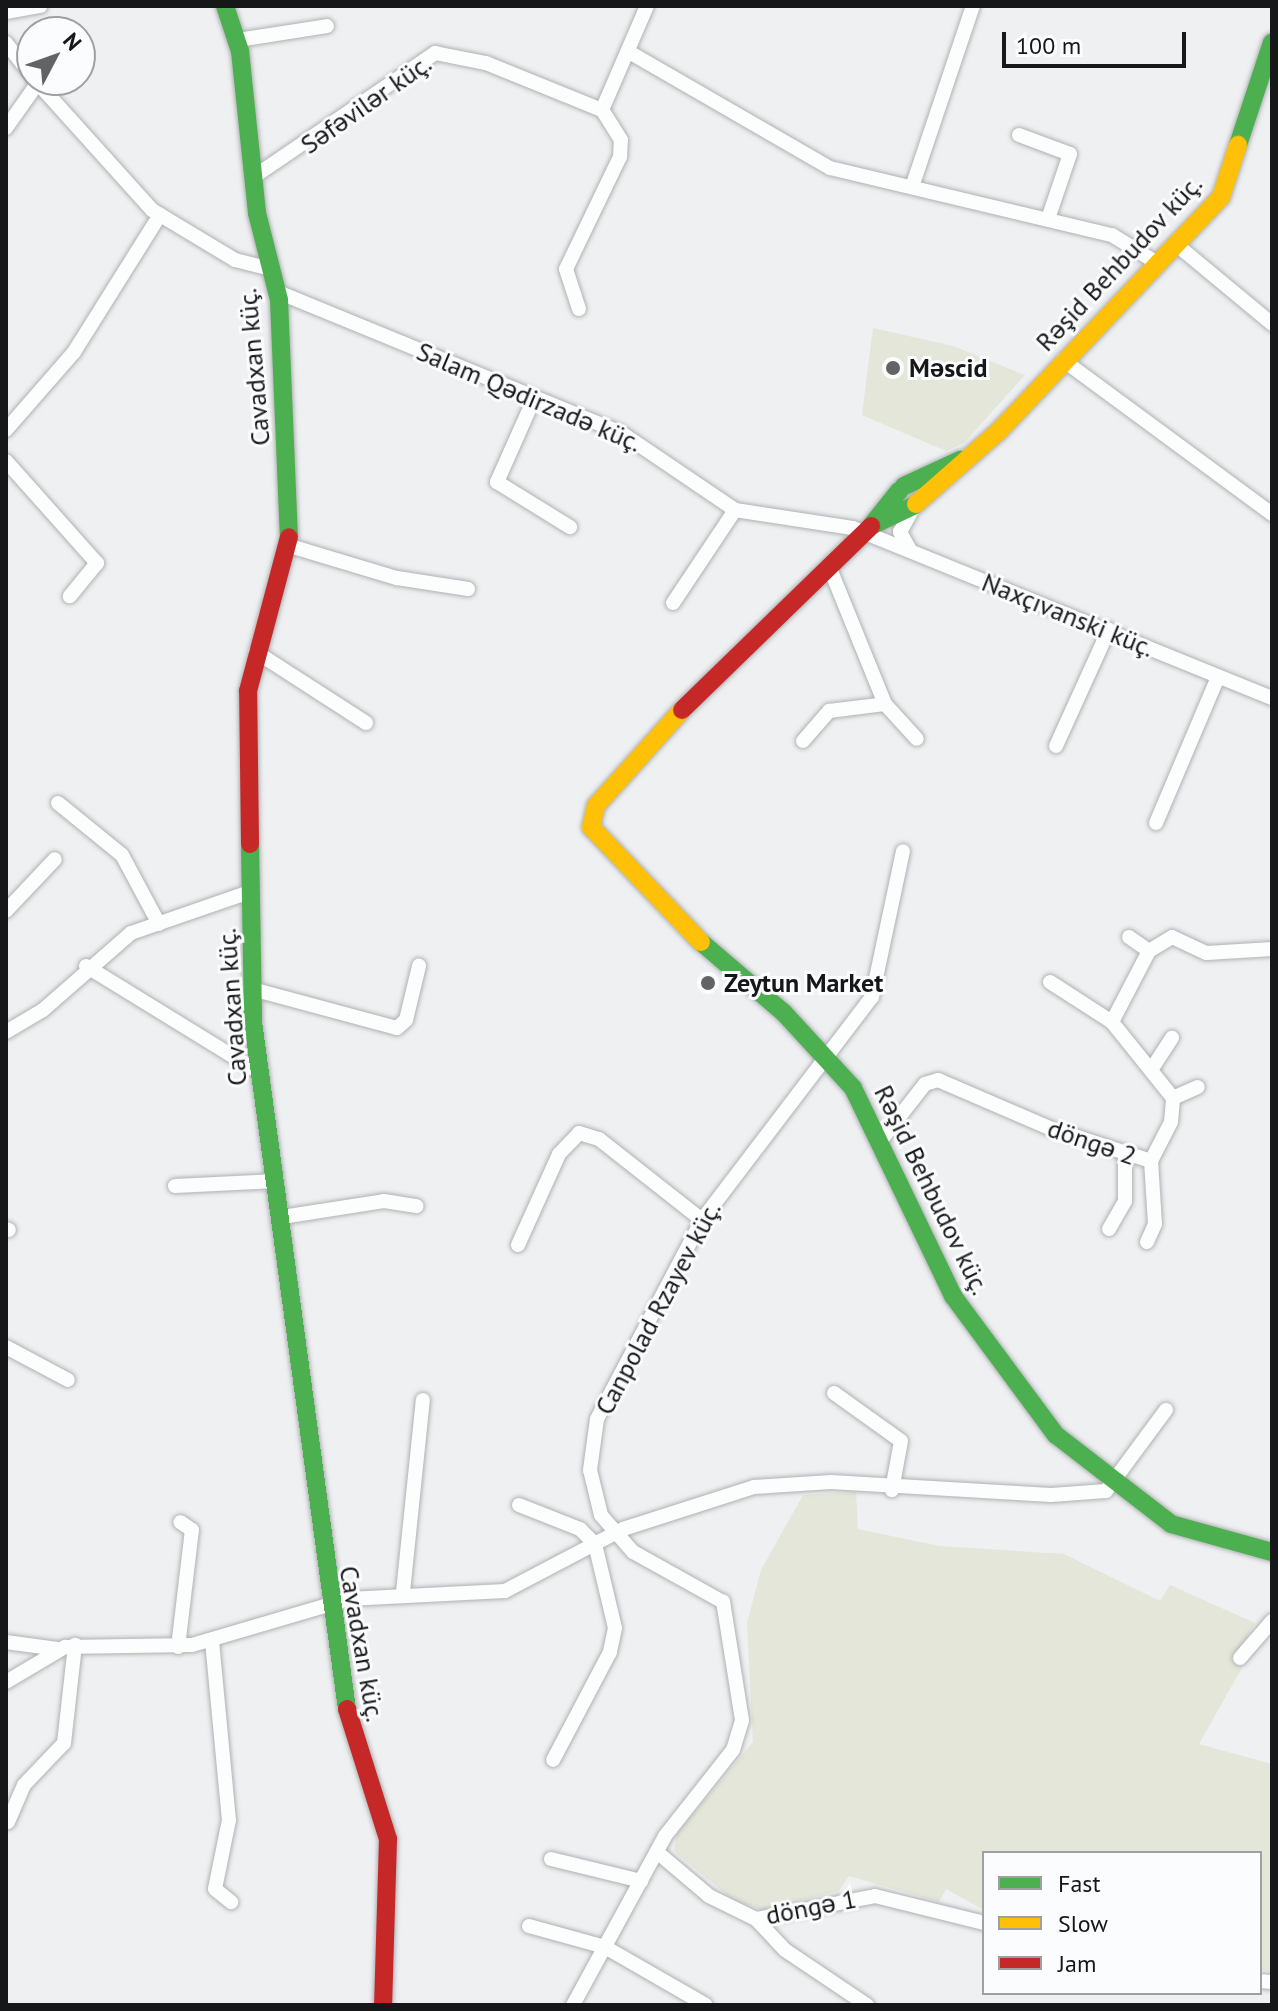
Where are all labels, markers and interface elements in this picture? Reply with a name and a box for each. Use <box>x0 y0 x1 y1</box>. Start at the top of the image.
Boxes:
north arrow <box>16 16 96 96</box>
scale bar <box>1006 16 1190 66</box>
text: N <box>57 27 88 56</box>
text: 100 m <box>1016 30 1081 61</box>
street label: Səfəvilər küç. <box>295 48 437 160</box>
street label: Rəşid Behbudov küç. <box>1029 168 1209 358</box>
street label: Cavadxan küç. <box>232 287 276 447</box>
street label: Salam Qədirzadə küç. <box>412 336 646 458</box>
place label: Məscid <box>909 352 987 384</box>
marker: Məscid <box>884 359 902 377</box>
street label: Naxçıvanski küç. <box>978 566 1158 664</box>
street label: Cavadxan küç. <box>211 927 253 1087</box>
place label: Zeytun Market <box>724 967 883 999</box>
marker: Zeytun Market <box>699 974 717 992</box>
street label: Rəşid Behbudov küç. <box>868 1080 996 1300</box>
street label: döngə 2 <box>1044 1112 1140 1172</box>
street label: Canpolad Rzayev küç. <box>588 1196 728 1420</box>
street label: Cavadxan küç. <box>333 1564 391 1724</box>
legend <box>982 1851 1262 1995</box>
text: Fast <box>1058 1868 1101 1899</box>
street label: döngə 1 <box>763 1883 859 1931</box>
text: Slow <box>1058 1908 1108 1939</box>
text: Jam <box>1058 1948 1096 1979</box>

